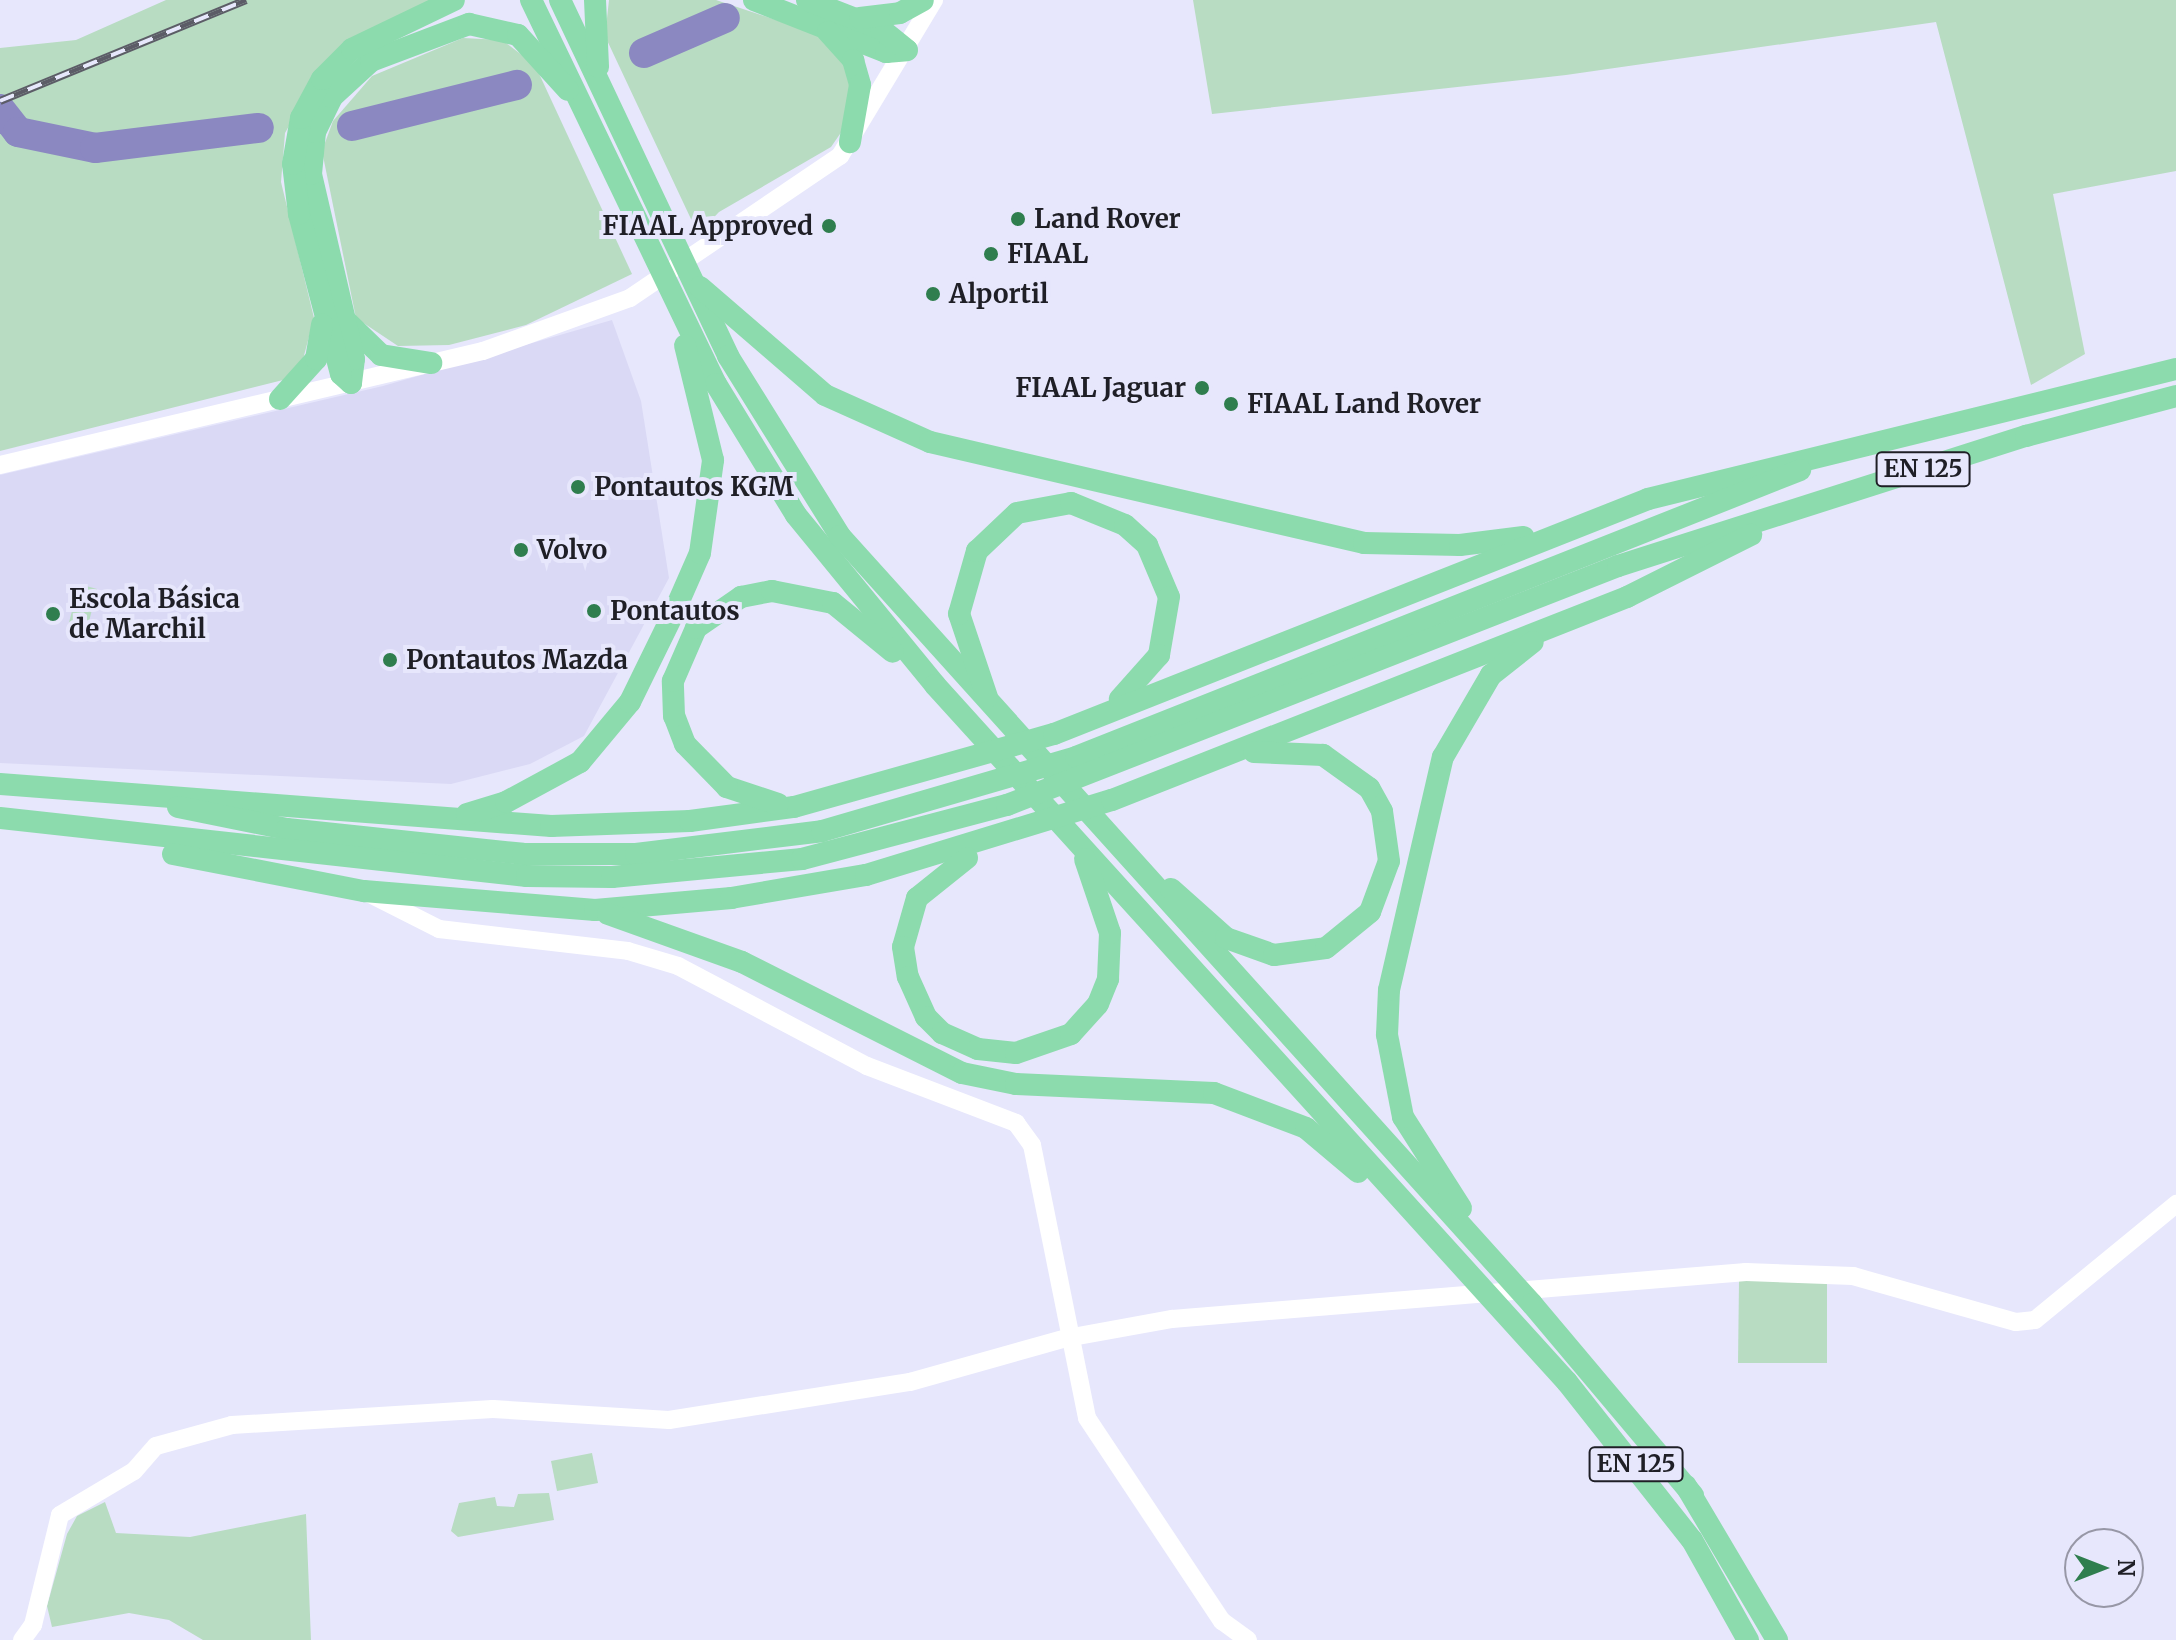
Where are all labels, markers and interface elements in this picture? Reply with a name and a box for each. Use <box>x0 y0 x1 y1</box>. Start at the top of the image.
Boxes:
place label: Land Rover <box>1034 203 1181 235</box>
place label: FIAAL Approved <box>602 210 813 242</box>
marker: Land Rover <box>1009 210 1027 228</box>
marker: FIAAL Approved <box>820 217 838 235</box>
place label: FIAAL <box>1007 238 1088 270</box>
marker: FIAAL <box>982 245 1000 263</box>
place label: Alportil <box>949 278 1048 310</box>
marker: Alportil <box>924 285 942 303</box>
place label: FIAAL Jaguar <box>1015 372 1186 404</box>
marker: FIAAL Jaguar <box>1193 379 1211 397</box>
place label: FIAAL Land Rover <box>1247 388 1481 420</box>
marker: FIAAL Land Rover <box>1222 395 1240 413</box>
road number: EN 125 <box>1875 449 1971 489</box>
place label: Pontautos KGM <box>594 471 794 503</box>
marker: Pontautos KGM <box>569 478 587 496</box>
place label: Volvo <box>537 534 607 566</box>
marker: Volvo <box>512 541 530 559</box>
place label: Escola Básica de Marchil <box>69 583 240 644</box>
place label: Pontautos <box>610 595 740 627</box>
marker: Pontautos <box>585 602 603 620</box>
marker: Escola Básica de Marchil <box>44 605 62 623</box>
place label: Pontautos Mazda <box>406 644 628 676</box>
marker: Pontautos Mazda <box>381 651 399 669</box>
road number: EN 125 <box>1588 1444 1684 1484</box>
north arrow <box>2064 1528 2144 1608</box>
text: N <box>2112 1559 2140 1577</box>

